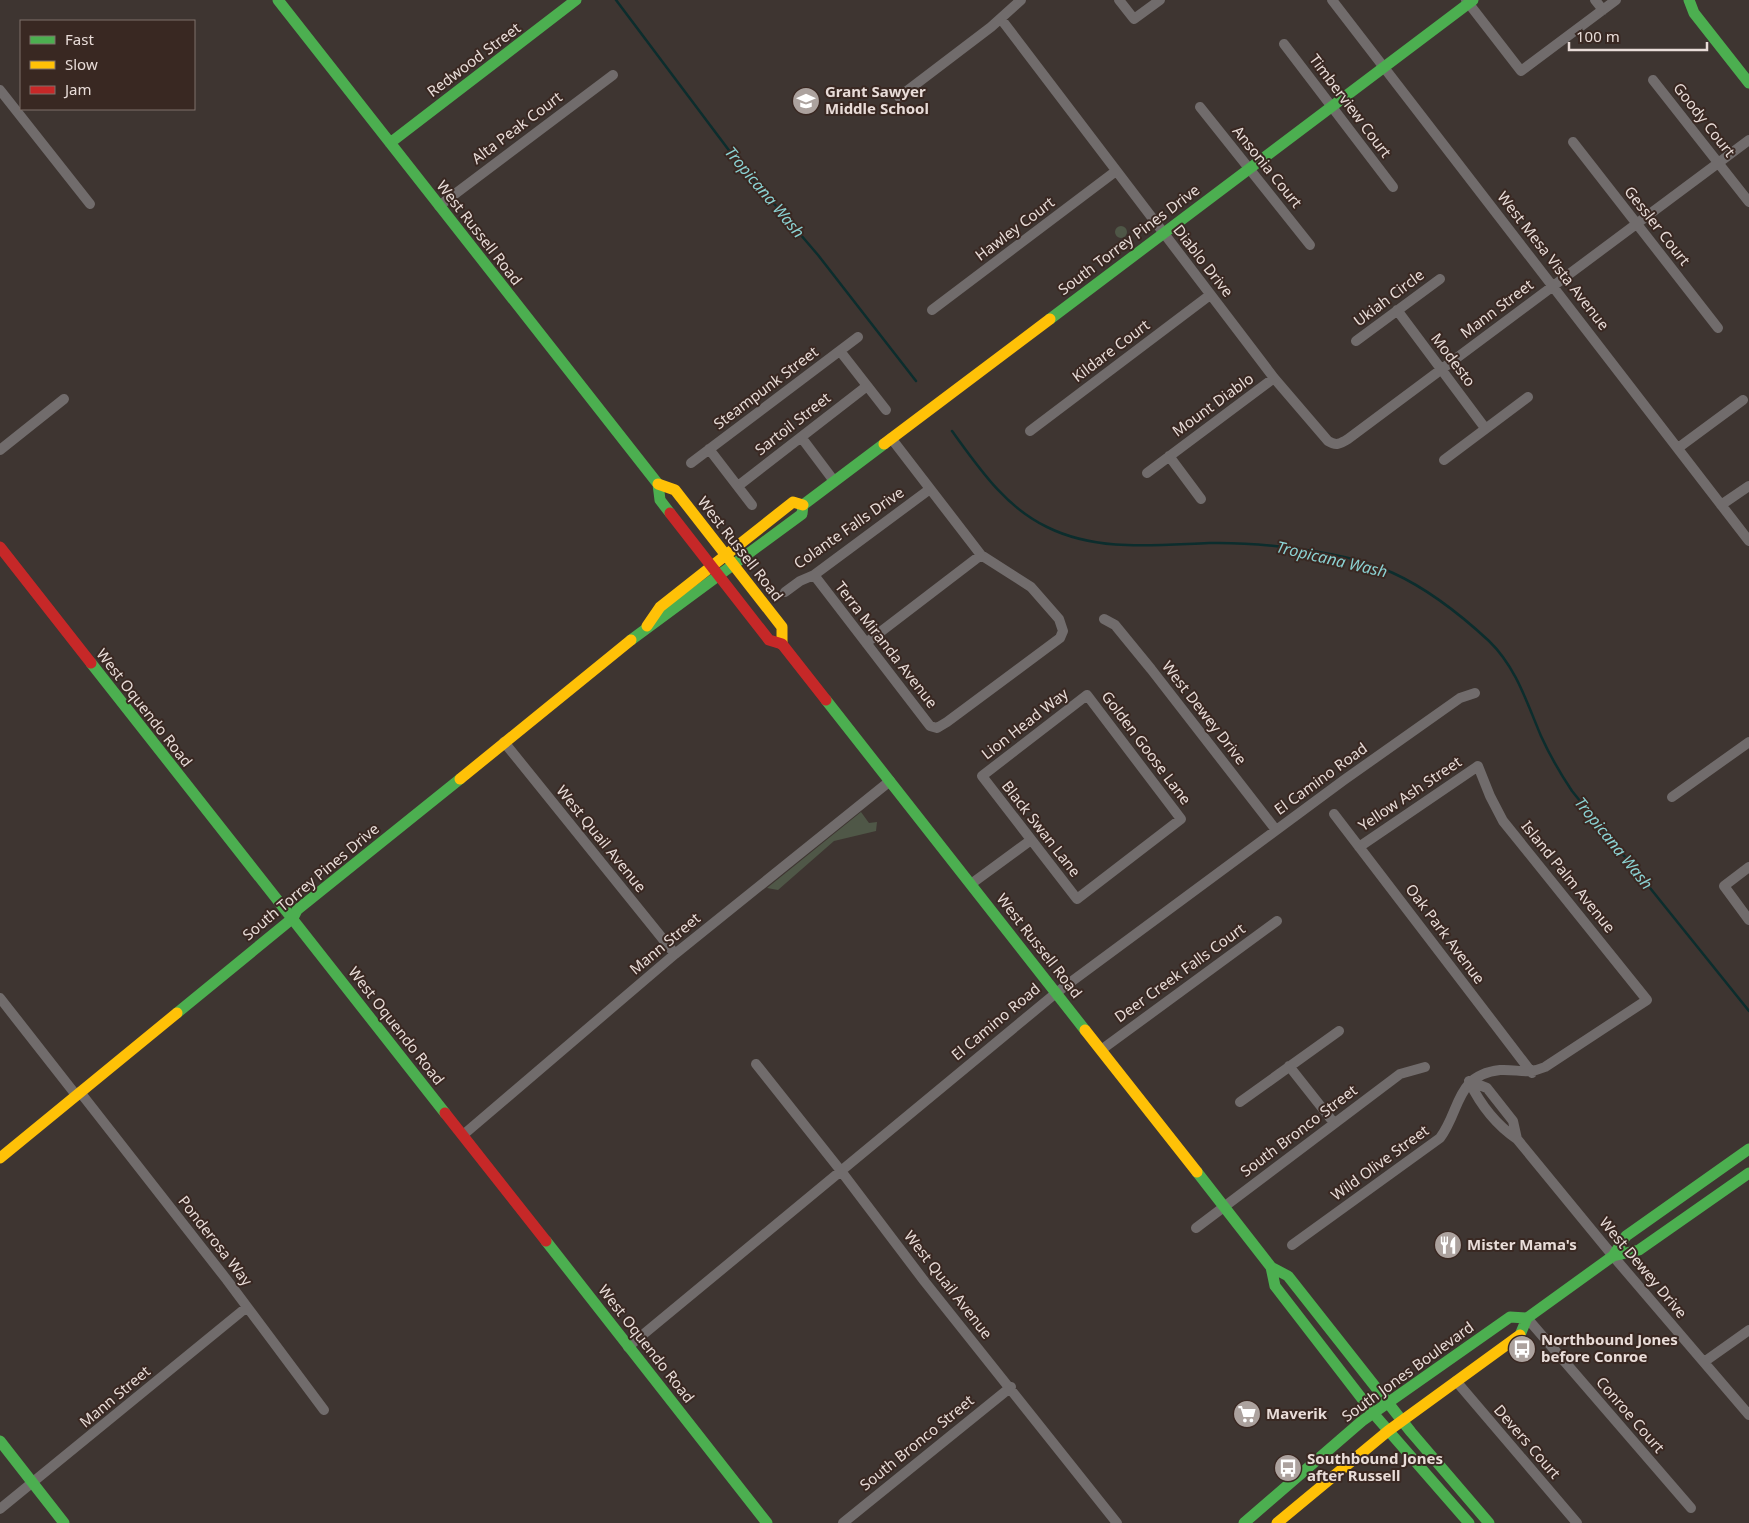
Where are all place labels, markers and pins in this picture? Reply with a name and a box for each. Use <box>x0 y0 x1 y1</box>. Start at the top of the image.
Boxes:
place label: Grant Sawyer Middle School <box>825 81 929 118</box>
school or university icon: Grant Sawyer Middle School <box>791 86 821 116</box>
restaurant icon: Mister Mama's <box>1433 1230 1463 1260</box>
place label: Mister Mama's <box>1467 1234 1577 1254</box>
place label: Northbound Jones before Conroe <box>1541 1329 1678 1366</box>
bus stop icon: Northbound Jones before Conroe <box>1507 1334 1537 1364</box>
supermarket icon: Maverik <box>1232 1399 1262 1429</box>
place label: Maverik <box>1266 1403 1328 1423</box>
place label: Southbound Jones after Russell <box>1307 1448 1443 1485</box>
bus stop icon: Southbound Jones after Russell <box>1273 1453 1303 1483</box>

